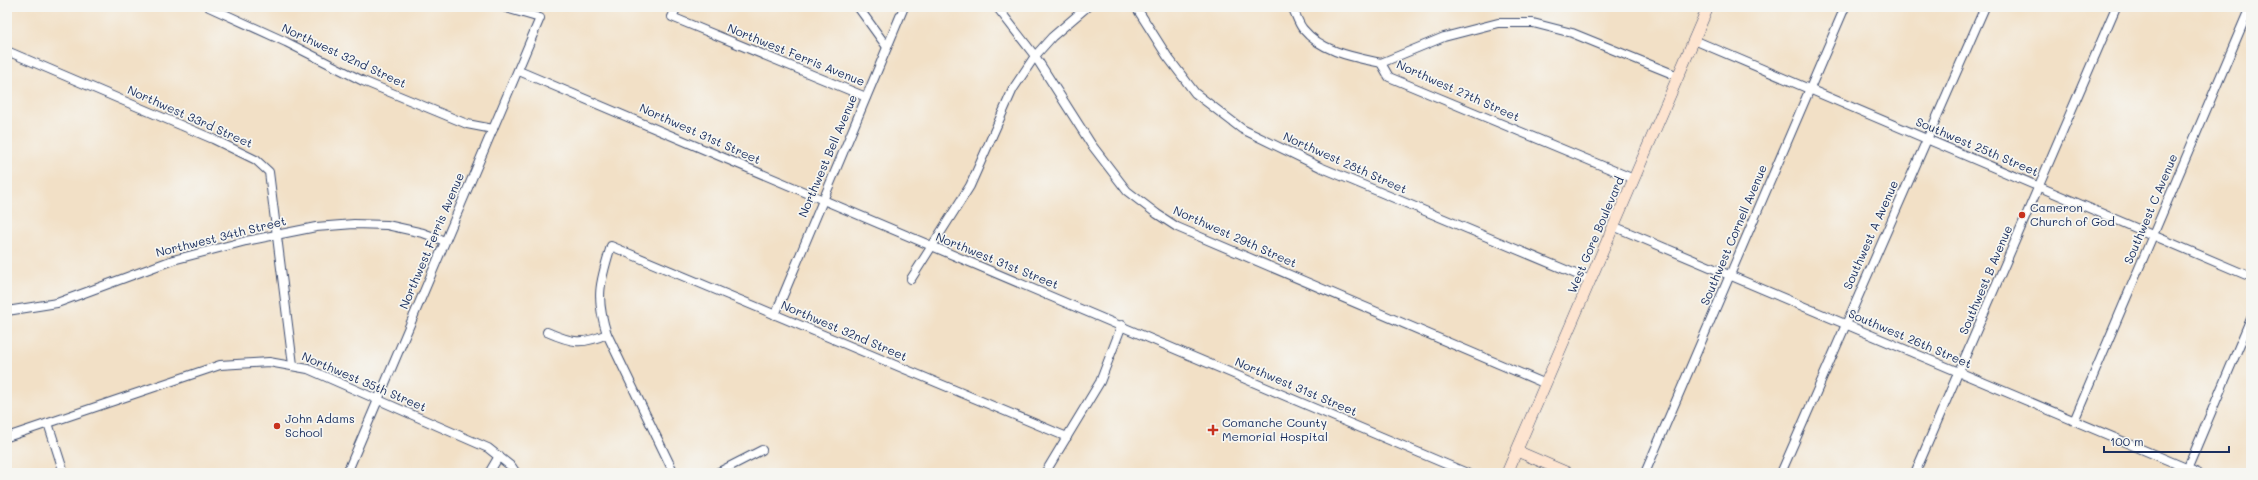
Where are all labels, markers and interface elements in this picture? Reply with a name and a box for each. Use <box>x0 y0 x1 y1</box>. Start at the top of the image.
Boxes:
street label: Northwest 32nd Street <box>280 19 409 91</box>
street label: Northwest Ferris Avenue <box>725 19 867 89</box>
street label: Northwest 27th Street <box>1394 56 1522 124</box>
street label: Northwest 33rd Street <box>125 81 256 151</box>
street label: Northwest Bell Avenue <box>794 92 860 219</box>
street label: Northwest 31st Street <box>637 99 764 167</box>
street label: Southwest 25th Street <box>1914 113 2041 179</box>
street label: Northwest 28th Street <box>1281 128 1410 197</box>
street label: Southwest C Avenue <box>2120 151 2181 266</box>
street label: Southwest Cornell Avenue <box>1696 162 1770 307</box>
street label: Northwest Ferris Avenue <box>395 170 467 311</box>
street label: West Gore Boulevard <box>1563 173 1627 295</box>
street label: Southwest A Avenue <box>1839 178 1901 292</box>
place label: Cameron Church of God <box>2030 199 2115 229</box>
street label: Northwest 29th Street <box>1171 202 1300 271</box>
marker: Cameron Church of God <box>2017 210 2027 220</box>
street label: Northwest 34th Street <box>154 212 288 260</box>
street label: Southwest B Avenue <box>1955 223 2015 337</box>
street label: Northwest 31st Street <box>934 228 1061 292</box>
street label: Northwest 32nd Street <box>779 296 910 364</box>
street label: Southwest 26th Street <box>1846 305 1974 371</box>
street label: Northwest 35th Street <box>300 348 429 415</box>
street label: Northwest 31st Street <box>1233 353 1360 419</box>
place label: John Adams School <box>285 410 355 440</box>
place label: Comanche County Memorial Hospital <box>1222 414 1328 444</box>
marker: John Adams School <box>272 421 282 431</box>
marker: Comanche County Memorial Hospital <box>1207 424 1219 436</box>
scale bar <box>2104 428 2229 454</box>
text: 100 m <box>2110 433 2144 449</box>

